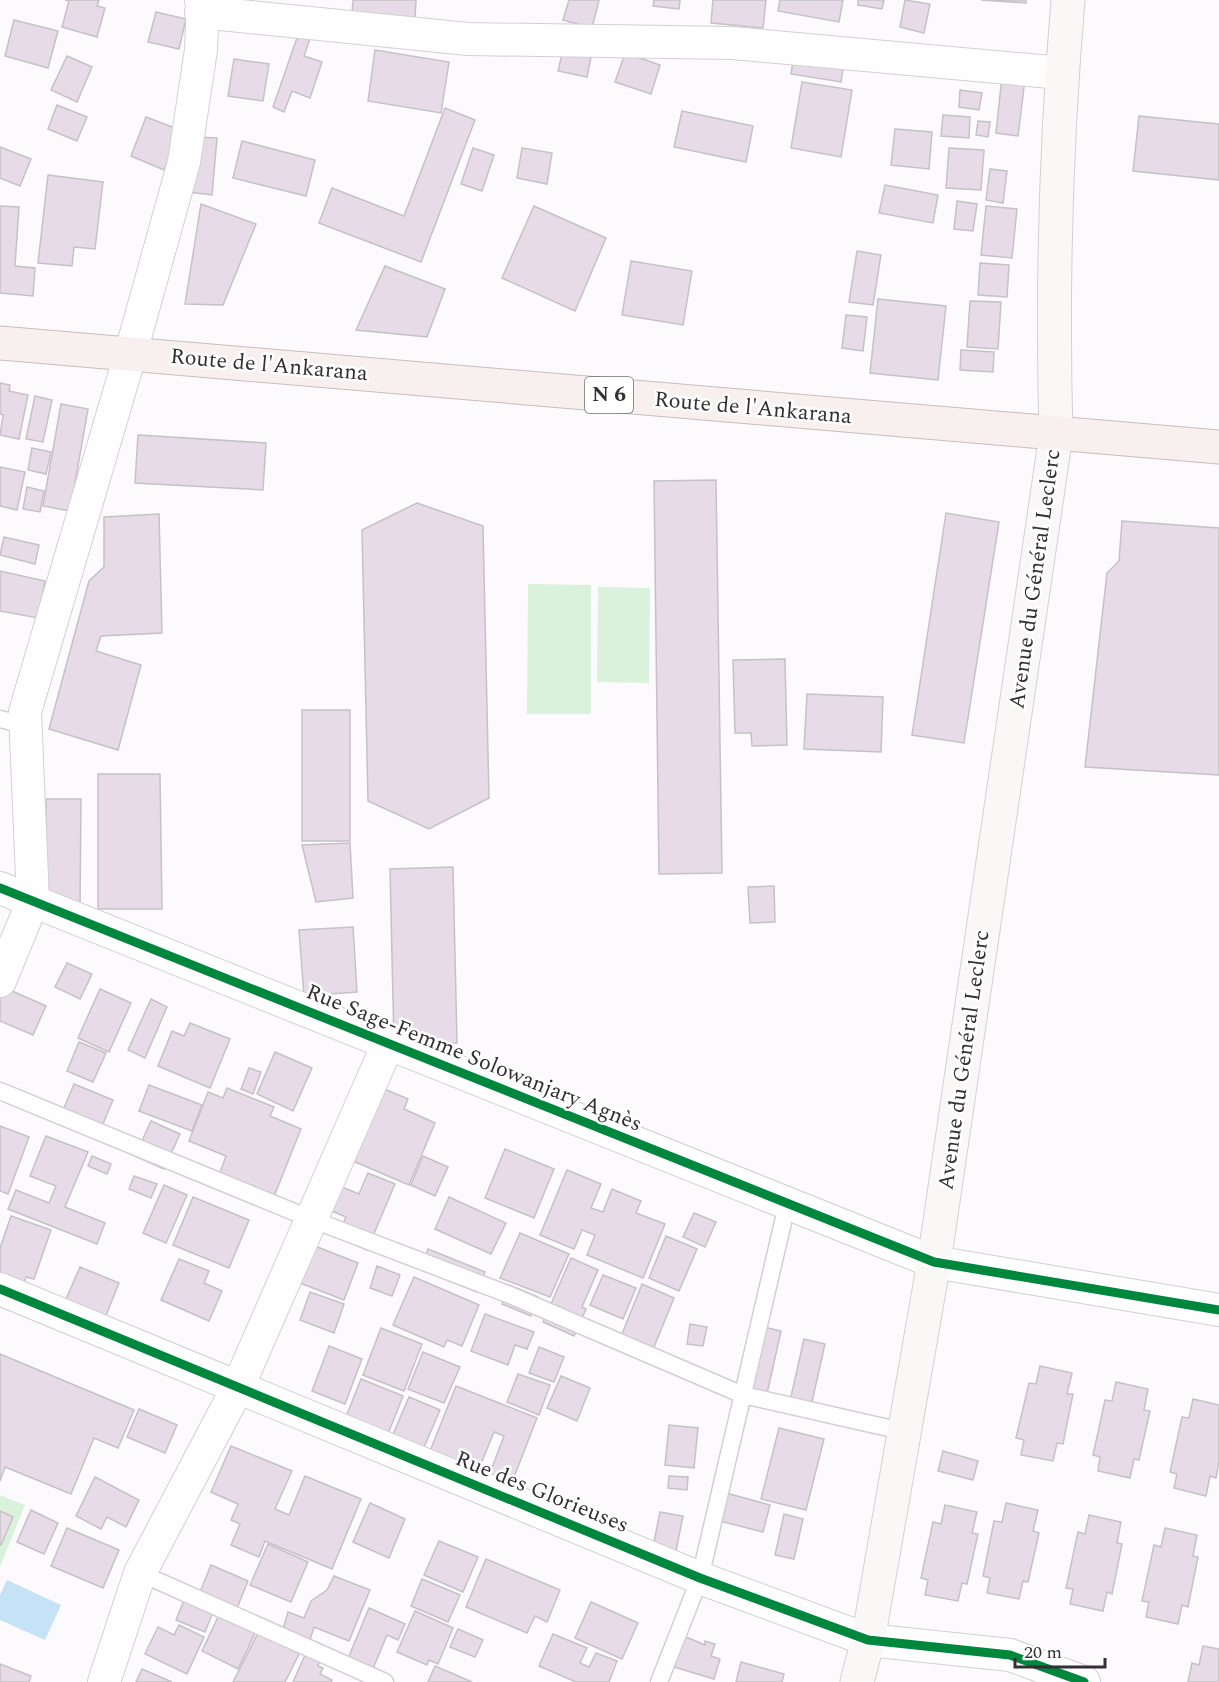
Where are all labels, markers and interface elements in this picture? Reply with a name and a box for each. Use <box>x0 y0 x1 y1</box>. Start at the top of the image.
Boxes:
street label: Route de l'Ankarana <box>169 340 369 390</box>
road number: N 6 <box>585 377 633 413</box>
street label: Route de l'Ankarana <box>653 383 853 433</box>
street label: Avenue du Général Leclerc <box>1000 447 1070 711</box>
street label: Avenue du Général Leclerc <box>929 928 999 1192</box>
street label: Rue Sage-Femme Solowanjary Agnès <box>301 975 647 1141</box>
street label: Rue des Glorieuses <box>450 1442 634 1542</box>
scale bar <box>1015 1631 1105 1669</box>
text: 20 m <box>1024 1639 1062 1666</box>

